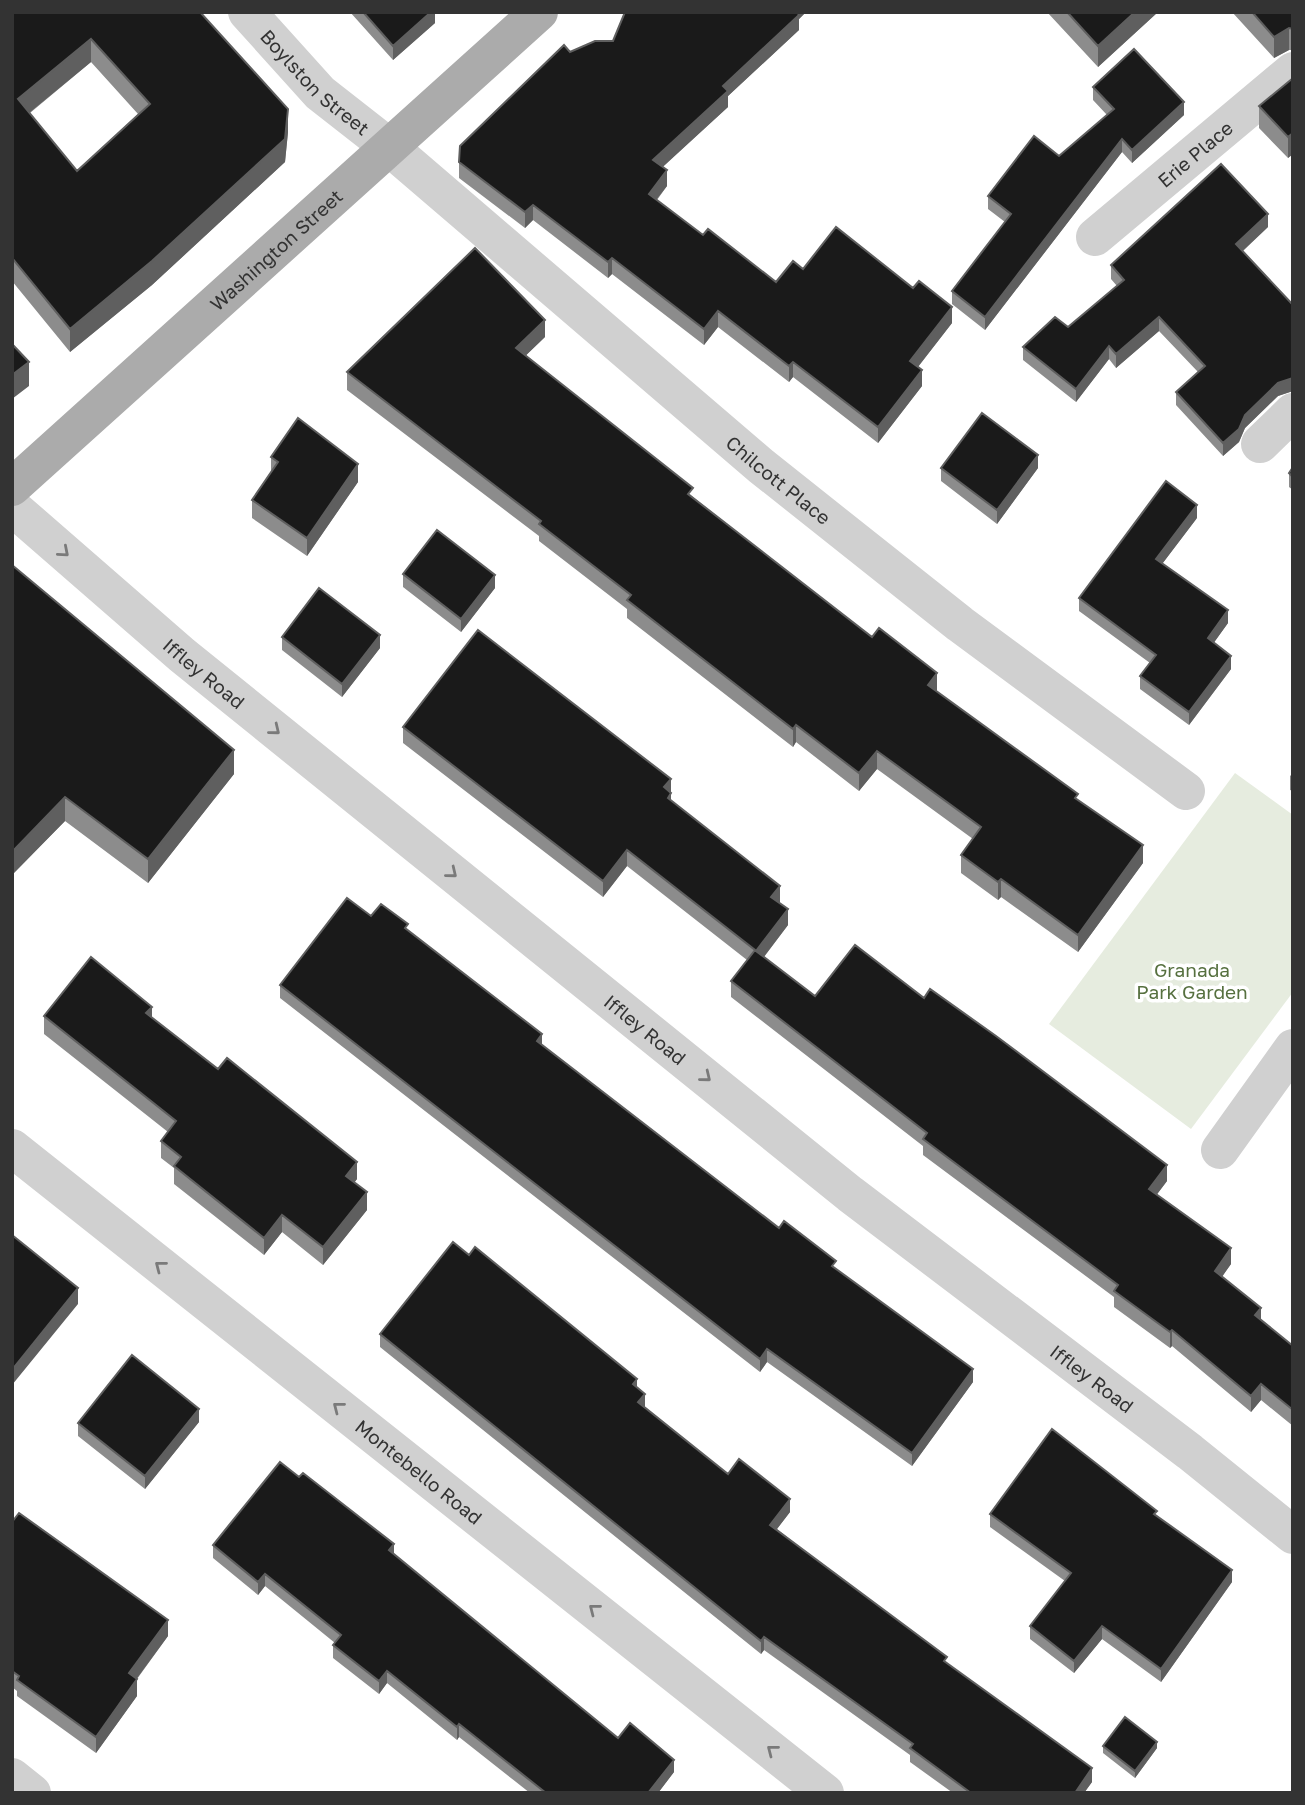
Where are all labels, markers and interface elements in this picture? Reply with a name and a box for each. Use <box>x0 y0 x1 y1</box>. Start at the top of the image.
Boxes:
street label: Boylston Street <box>256 24 374 139</box>
street label: Erie Place <box>1153 116 1237 191</box>
street label: Washington Street <box>205 184 347 315</box>
street label: Chilcott Place <box>722 430 836 529</box>
one-way arrow <box>56 544 69 556</box>
street label: Iffley Road <box>159 633 250 713</box>
one-way arrow <box>268 722 280 735</box>
one-way arrow <box>444 865 457 877</box>
park label: Granada Park Garden <box>1136 958 1248 1003</box>
street label: Iffley Road <box>600 989 691 1069</box>
one-way arrow <box>698 1069 710 1082</box>
one-way arrow <box>156 1261 168 1274</box>
street label: Iffley Road <box>1046 1339 1139 1417</box>
one-way arrow <box>334 1402 346 1415</box>
street label: Montebello Road <box>351 1414 487 1528</box>
one-way arrow <box>589 1605 602 1617</box>
one-way arrow <box>767 1746 779 1759</box>

